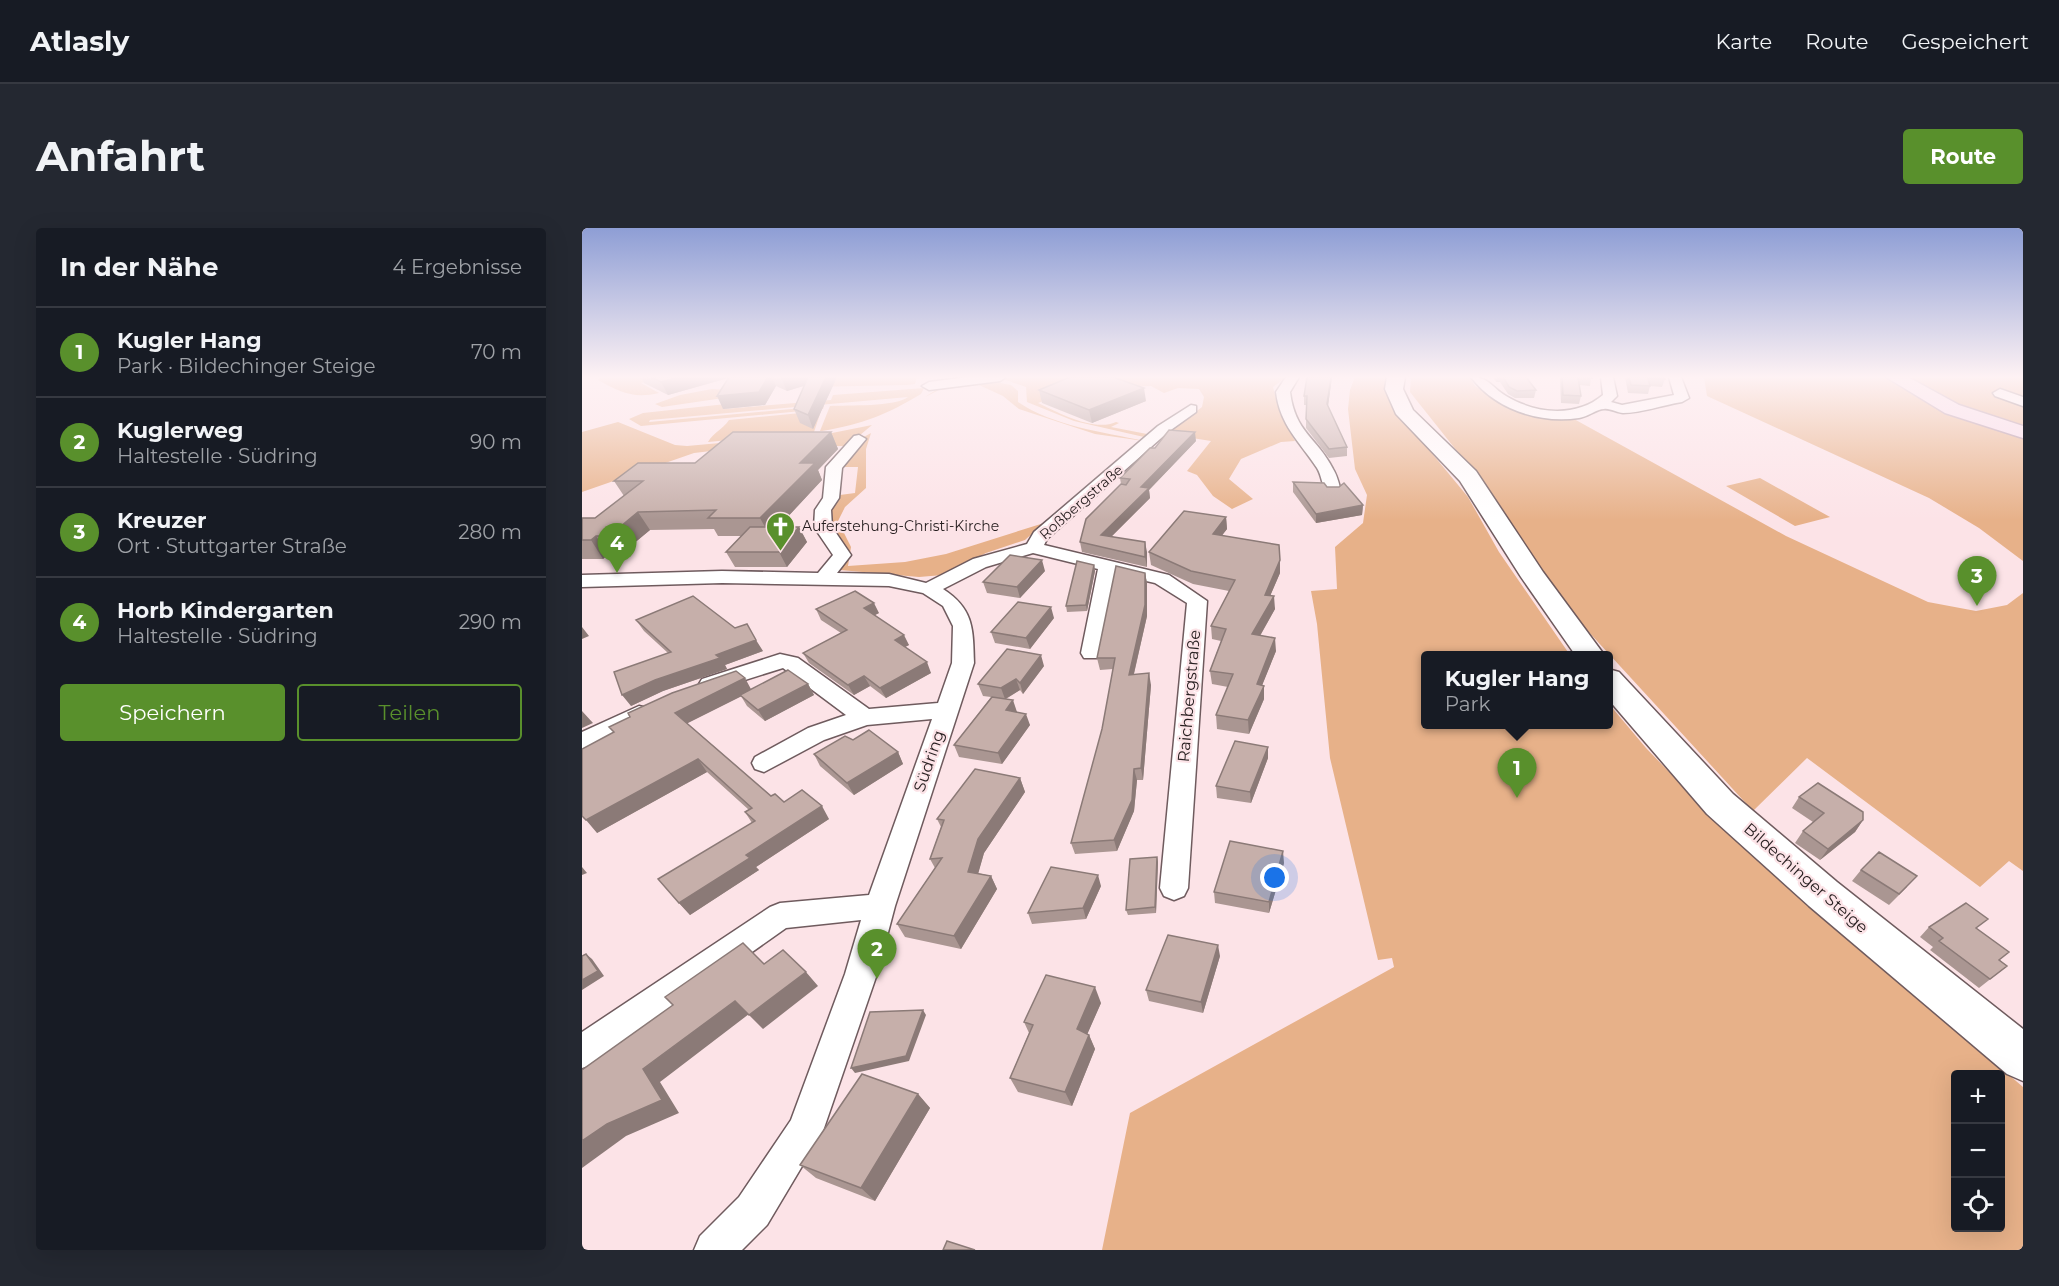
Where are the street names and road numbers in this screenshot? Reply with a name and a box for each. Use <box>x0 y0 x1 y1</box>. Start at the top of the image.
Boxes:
street label: Roßbergstraße <box>1036 461 1126 543</box>
street label: Raichbergstraße <box>1174 629 1204 763</box>
street label: Südring <box>910 728 948 794</box>
street label: Bildechinger Steige <box>1740 819 1872 937</box>

